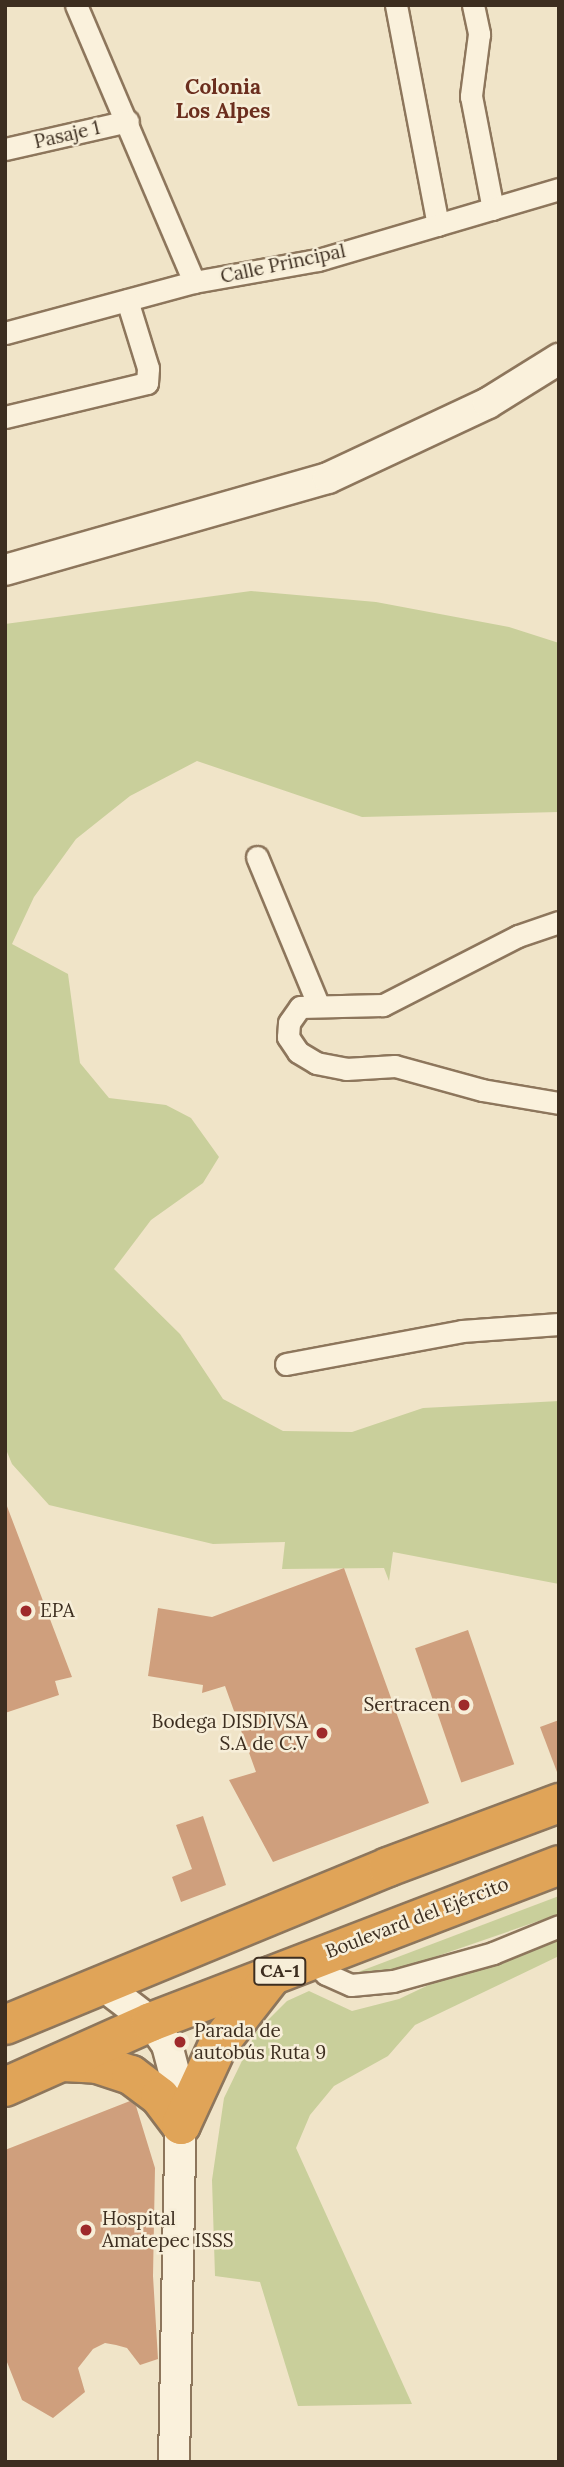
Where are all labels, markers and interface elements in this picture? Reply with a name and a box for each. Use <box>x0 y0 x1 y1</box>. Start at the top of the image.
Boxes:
district label: Colonia Los Alpes <box>176 74 270 124</box>
street label: Pasaje 1 <box>32 116 102 154</box>
street label: Calle Principal <box>218 240 348 288</box>
place label: EPA <box>40 1600 75 1622</box>
marker: EPA <box>18 1603 34 1619</box>
place label: Sertracen <box>363 1694 450 1716</box>
marker: Sertracen <box>456 1697 472 1713</box>
place label: Bodega DISDIVSA S.A de C.V <box>152 1711 308 1755</box>
marker: Bodega DISDIVSA S.A de C.V <box>314 1725 330 1741</box>
street label: Boulevard del Ejército <box>322 1873 512 1963</box>
road number: CA-1 <box>252 1956 308 1985</box>
place label: Parada de autobús Ruta 9 <box>194 2020 326 2064</box>
marker: Parada de autobús Ruta 9 <box>172 2034 188 2050</box>
place label: Hospital Amatepec ISSS <box>102 2208 234 2252</box>
marker: Hospital Amatepec ISSS <box>76 2220 96 2240</box>

